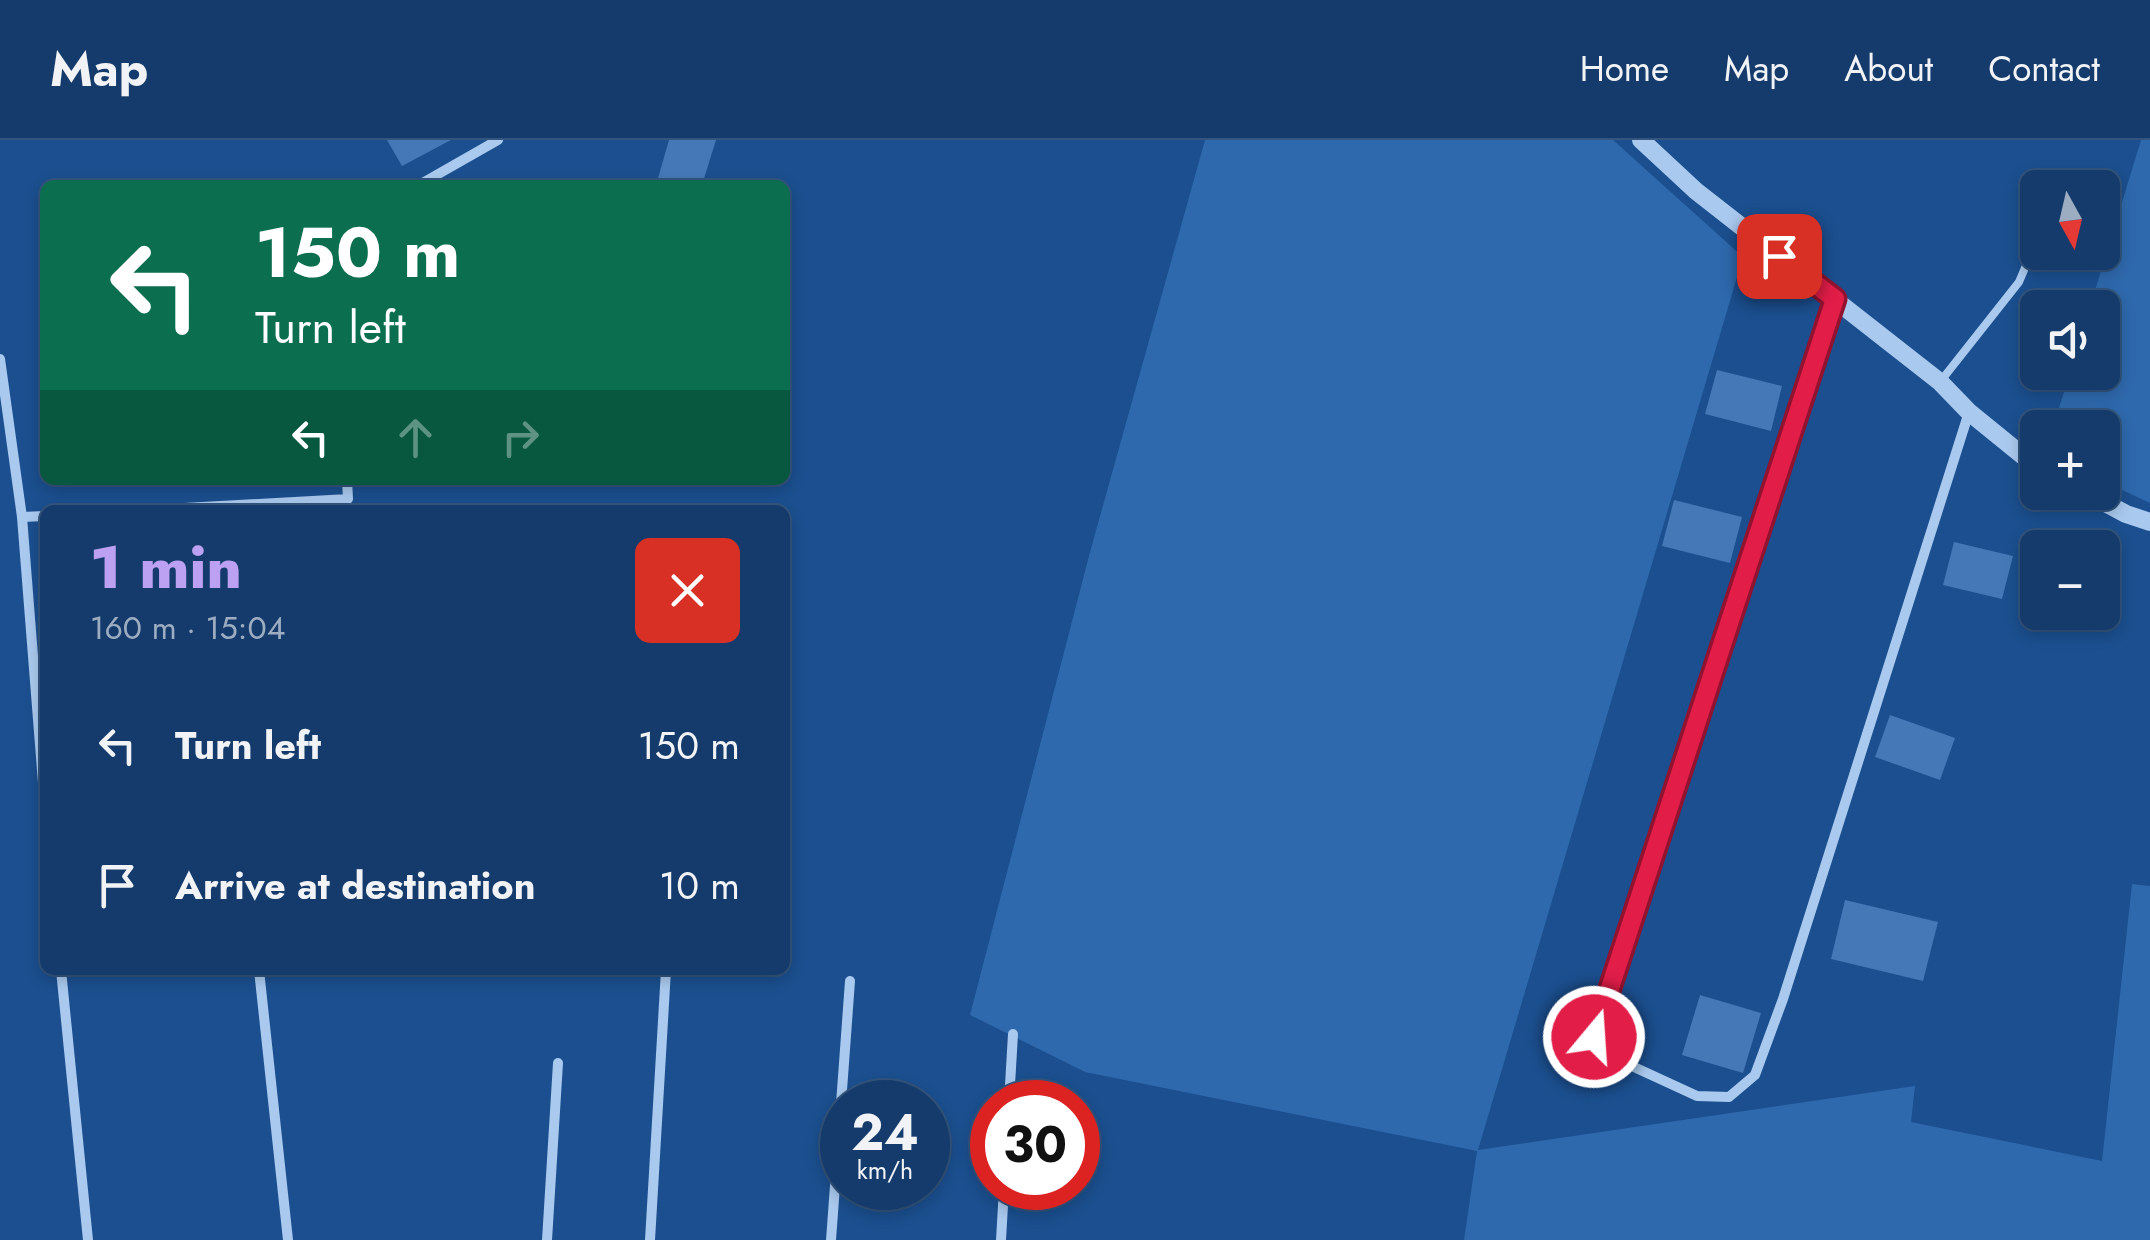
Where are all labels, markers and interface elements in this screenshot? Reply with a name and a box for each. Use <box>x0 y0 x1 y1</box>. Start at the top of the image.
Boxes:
text: Map <box>50 35 148 104</box>
text: Home <box>1580 44 1669 94</box>
text: Map <box>1724 44 1789 94</box>
text: About <box>1844 44 1933 94</box>
text: Contact <box>1988 44 2100 94</box>
north arrow <box>2020 170 2120 270</box>
map controls <box>2020 170 2120 630</box>
text: 150 m <box>255 202 461 303</box>
pin <box>1737 214 1822 299</box>
icon: left <box>90 220 220 350</box>
icon: arrive <box>1752 229 1807 284</box>
button: sound <box>2020 290 2120 390</box>
text: Turn left <box>255 295 406 360</box>
icon: left <box>283 410 338 465</box>
icon: ahead <box>388 410 443 465</box>
icon: right <box>493 410 548 465</box>
button: + <box>2020 410 2120 510</box>
text: 1 min <box>90 524 242 611</box>
button: − <box>2020 530 2120 630</box>
button: close <box>635 538 740 643</box>
text: 160 m · 15:04 <box>90 605 285 651</box>
icon: left <box>90 718 145 773</box>
text: Turn left <box>175 718 321 773</box>
text: 150 m <box>638 718 740 773</box>
icon: arrive <box>90 858 145 913</box>
text: Arrive at destination <box>175 858 536 913</box>
text: 10 m <box>659 858 740 913</box>
position arrow <box>1542 985 1646 1089</box>
speed limit sign: 30 <box>970 1080 1100 1210</box>
text: 24 <box>851 1096 919 1169</box>
text: km/h <box>857 1152 913 1188</box>

